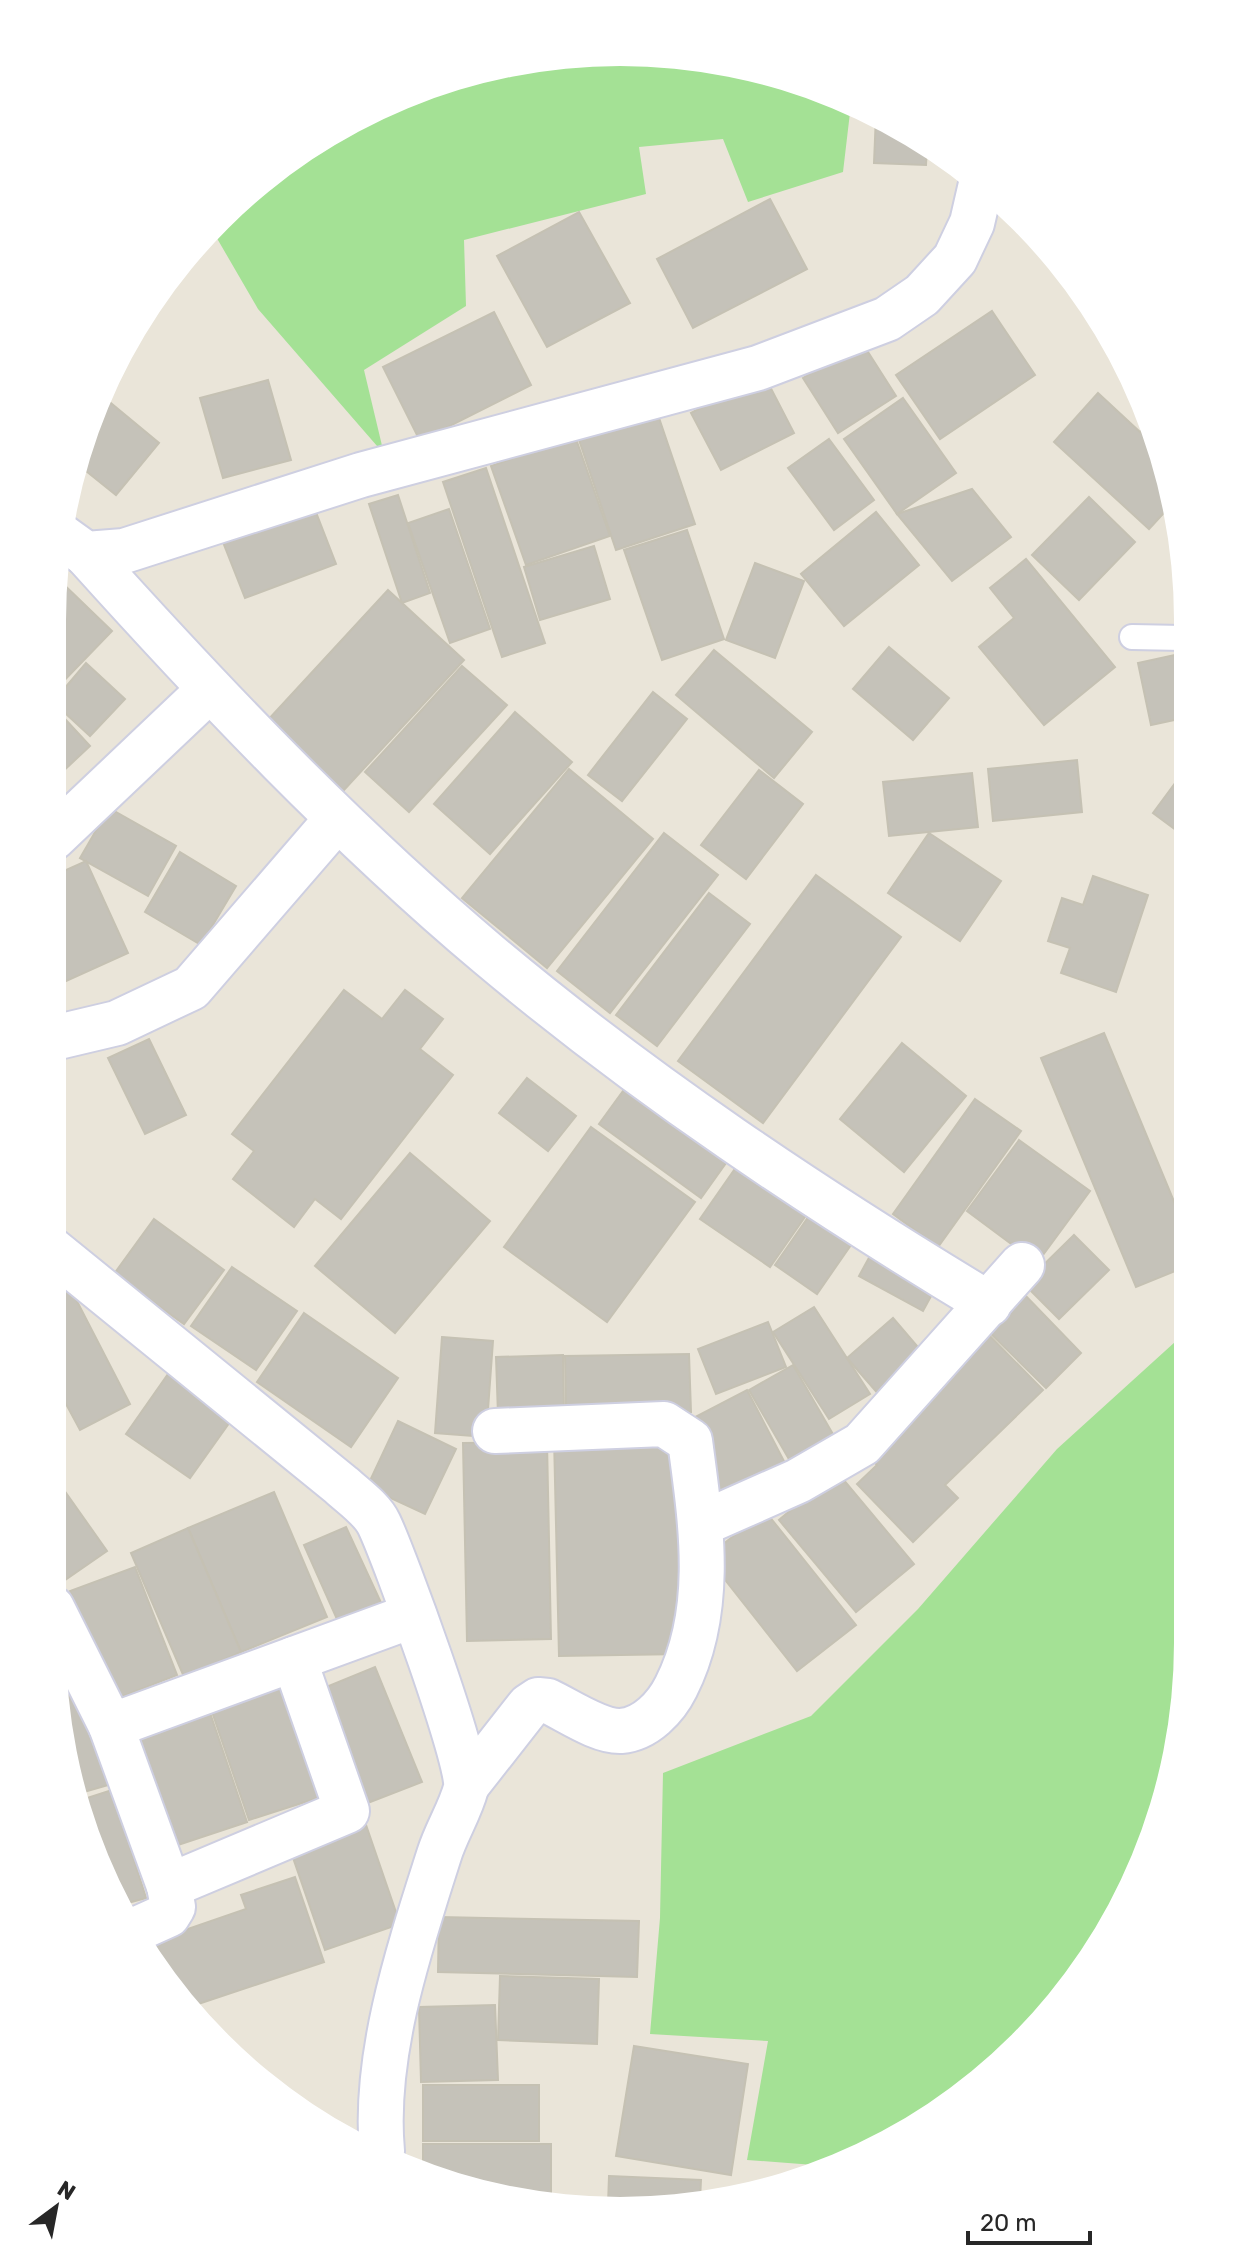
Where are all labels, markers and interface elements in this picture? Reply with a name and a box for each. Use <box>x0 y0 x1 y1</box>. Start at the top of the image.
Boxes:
north arrow <box>16 2167 96 2247</box>
text: N <box>52 2175 80 2206</box>
scale bar <box>968 2195 1090 2245</box>
text: 20 m <box>980 2209 1037 2237</box>

